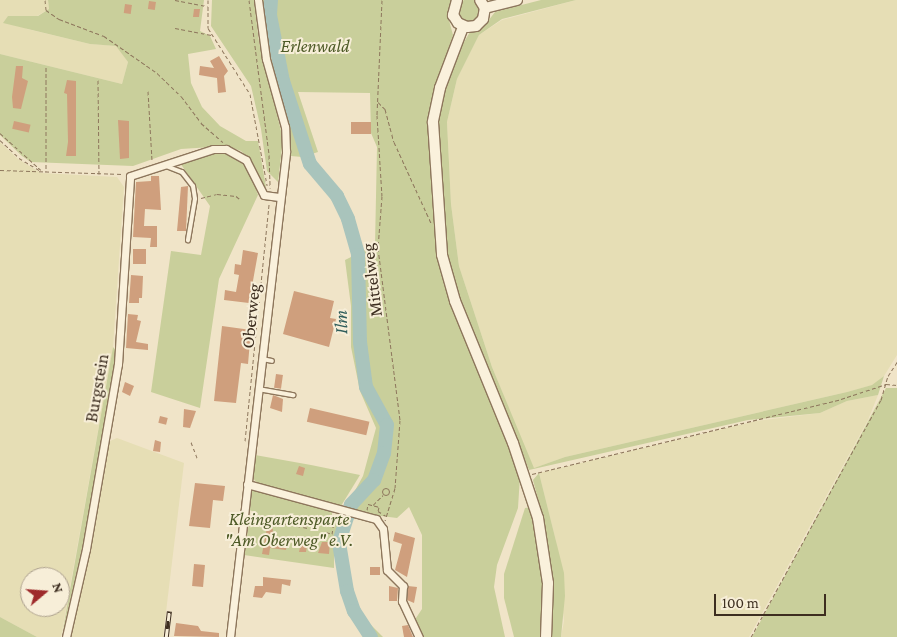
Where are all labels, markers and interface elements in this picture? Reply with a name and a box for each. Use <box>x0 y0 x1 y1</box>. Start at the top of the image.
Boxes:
park label: Erlenwald <box>281 35 349 57</box>
street label: Mittelweg <box>357 242 387 318</box>
street label: Oberweg <box>237 282 265 350</box>
water label: Ilm <box>329 310 353 334</box>
street label: Burgstein <box>80 352 114 424</box>
park label: Kleingartensparte "Am Oberweg" e.V. <box>225 509 353 552</box>
north arrow <box>20 567 70 617</box>
text: N <box>49 581 67 595</box>
scale bar <box>717 584 830 616</box>
text: 100 m <box>722 595 759 611</box>

